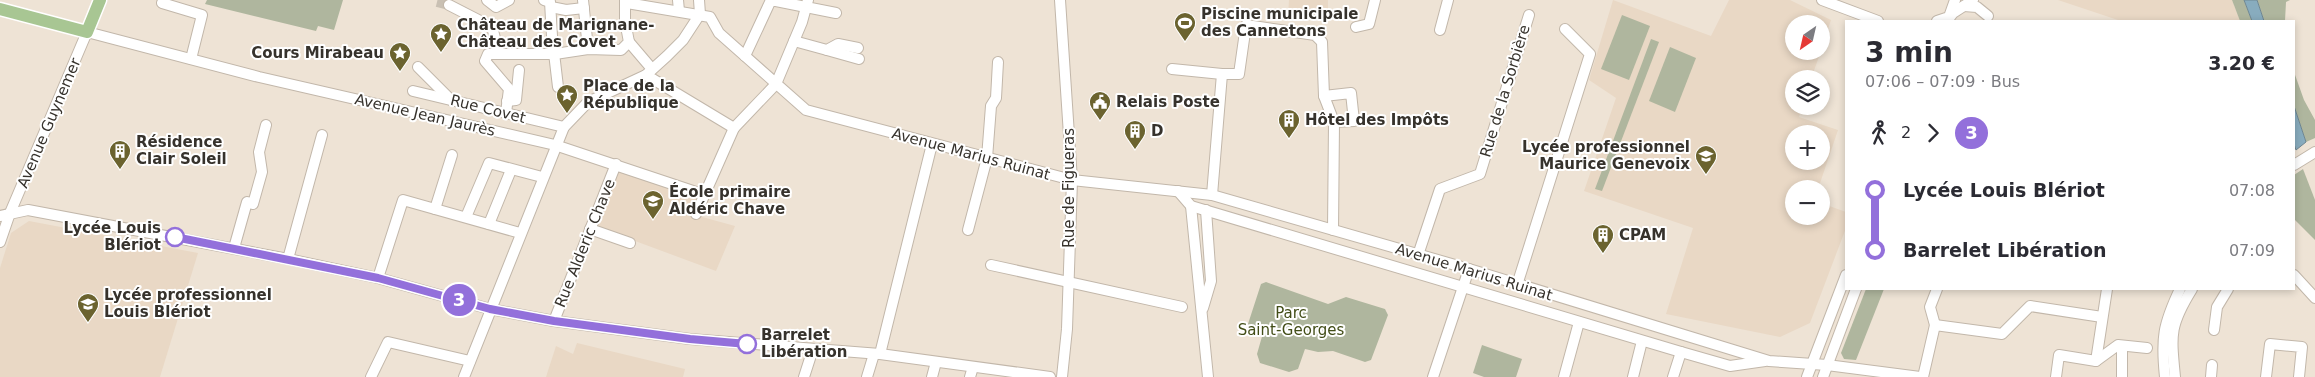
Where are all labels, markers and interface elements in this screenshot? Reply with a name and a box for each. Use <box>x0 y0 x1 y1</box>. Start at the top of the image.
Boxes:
place label: Piscine municipale des Cannetons <box>1201 5 1359 40</box>
sports icon: Piscine municipale des Cannetons <box>1173 11 1197 42</box>
north arrow <box>1785 15 1830 60</box>
map controls <box>1785 15 1830 225</box>
place label: Château de Marignane- Château des Covet <box>457 16 655 51</box>
place icon: Château de Marignane- Château des Covet <box>429 22 453 53</box>
street label: Rue de la Sorbière <box>1476 23 1534 159</box>
text: 3 min <box>1865 36 1953 69</box>
place icon: Cours Mirabeau <box>388 41 412 72</box>
place label: Cours Mirabeau <box>251 44 384 62</box>
text: 3.20 € <box>2208 52 2275 74</box>
street label: Avenue Guynemer <box>14 55 85 191</box>
button: layers <box>1785 70 1830 115</box>
text: 07:06 – 07:09 · Bus <box>1865 72 2020 91</box>
place label: Place de la République <box>583 77 679 112</box>
place icon: Place de la République <box>555 83 579 114</box>
street label: Avenue Jean Jaurès <box>353 90 497 140</box>
public building icon: Relais Poste <box>1088 90 1112 121</box>
street label: Rue Covet <box>449 91 528 127</box>
place label: Relais Poste <box>1116 93 1220 111</box>
building icon: Hôtel des Impôts <box>1277 108 1301 139</box>
place label: Hôtel des Impôts <box>1305 111 1449 129</box>
building icon: D <box>1123 119 1147 150</box>
icon: walk <box>1865 119 1893 147</box>
icon: forward <box>1919 119 1947 147</box>
place label: D <box>1151 122 1163 140</box>
text: 3 <box>1965 122 1978 143</box>
text: 2 <box>1901 123 1911 142</box>
street label: Avenue Marius Ruinat <box>890 124 1052 184</box>
button: + <box>1785 125 1830 170</box>
street label: Rue de Figueras <box>1060 128 1078 248</box>
place label: Résidence Clair Soleil <box>136 133 227 168</box>
place label: Lycée professionnel Maurice Genevoix <box>1522 138 1690 173</box>
building icon: Résidence Clair Soleil <box>108 139 132 170</box>
school or university icon: Lycée professionnel Maurice Genevoix <box>1694 144 1718 175</box>
street label: Rue Alderic Chave <box>551 176 619 310</box>
text: Lycée Louis Blériot <box>1903 179 2105 201</box>
button: − <box>1785 180 1830 225</box>
text: 07:08 <box>2229 181 2275 200</box>
place label: École primaire Aldéric Chave <box>669 182 791 218</box>
school or university icon: École primaire Aldéric Chave <box>641 189 665 220</box>
place label: Lycée Louis Blériot <box>64 219 161 254</box>
building icon: CPAM <box>1591 223 1615 254</box>
place label: CPAM <box>1619 226 1666 244</box>
marker: Lycée Louis Blériot <box>165 227 185 247</box>
text: Barrelet Libération <box>1903 239 2107 261</box>
street label: Avenue Marius Ruinat <box>1393 240 1555 304</box>
text: 07:09 <box>2229 241 2275 260</box>
line badge: 3 <box>443 284 475 316</box>
place label: Lycée professionnel Louis Blériot <box>104 286 272 321</box>
text: 3 <box>453 289 465 310</box>
school or university icon: Lycée professionnel Louis Blériot <box>76 292 100 323</box>
park label: Parc Saint-Georges <box>1238 304 1345 339</box>
place label: Barrelet Libération <box>761 326 847 361</box>
marker: Barrelet Libération <box>737 334 757 354</box>

